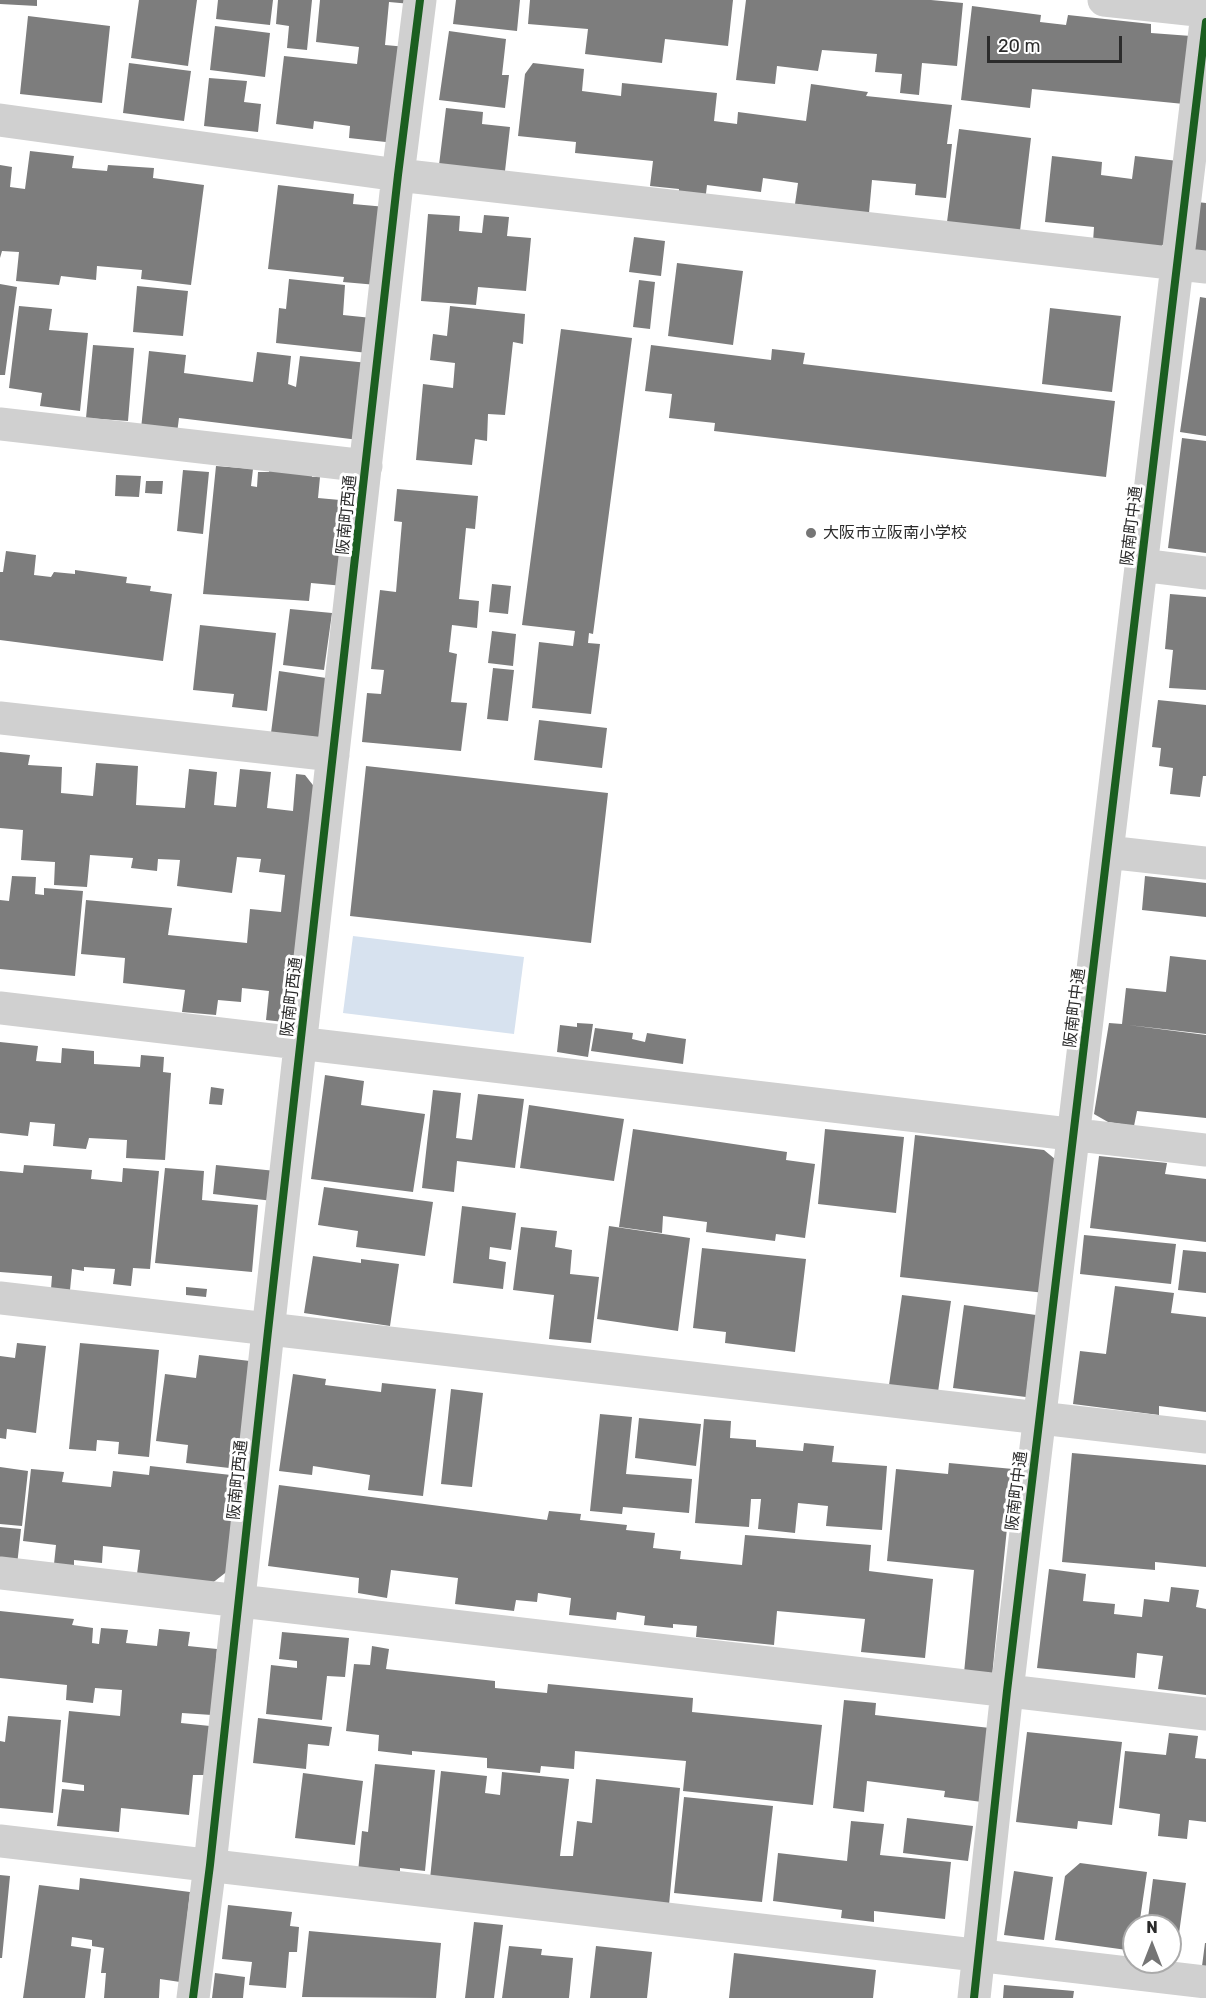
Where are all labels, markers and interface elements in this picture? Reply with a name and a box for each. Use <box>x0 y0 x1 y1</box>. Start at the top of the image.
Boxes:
scale bar <box>990 24 1125 62</box>
text: 20 m <box>998 35 1040 57</box>
street label: 阪南町西通 <box>333 474 361 556</box>
street label: 阪南町中通 <box>1118 485 1146 567</box>
place label: 大阪市立阪南小学校 <box>823 523 967 543</box>
marker: 大阪市立阪南小学校 <box>804 526 818 540</box>
street label: 阪南町西通 <box>278 956 306 1038</box>
street label: 阪南町中通 <box>1061 967 1089 1049</box>
street label: 阪南町西通 <box>224 1439 252 1521</box>
street label: 阪南町中通 <box>1003 1450 1031 1532</box>
north arrow <box>1122 1914 1182 1974</box>
text: N <box>1146 1918 1158 1937</box>

